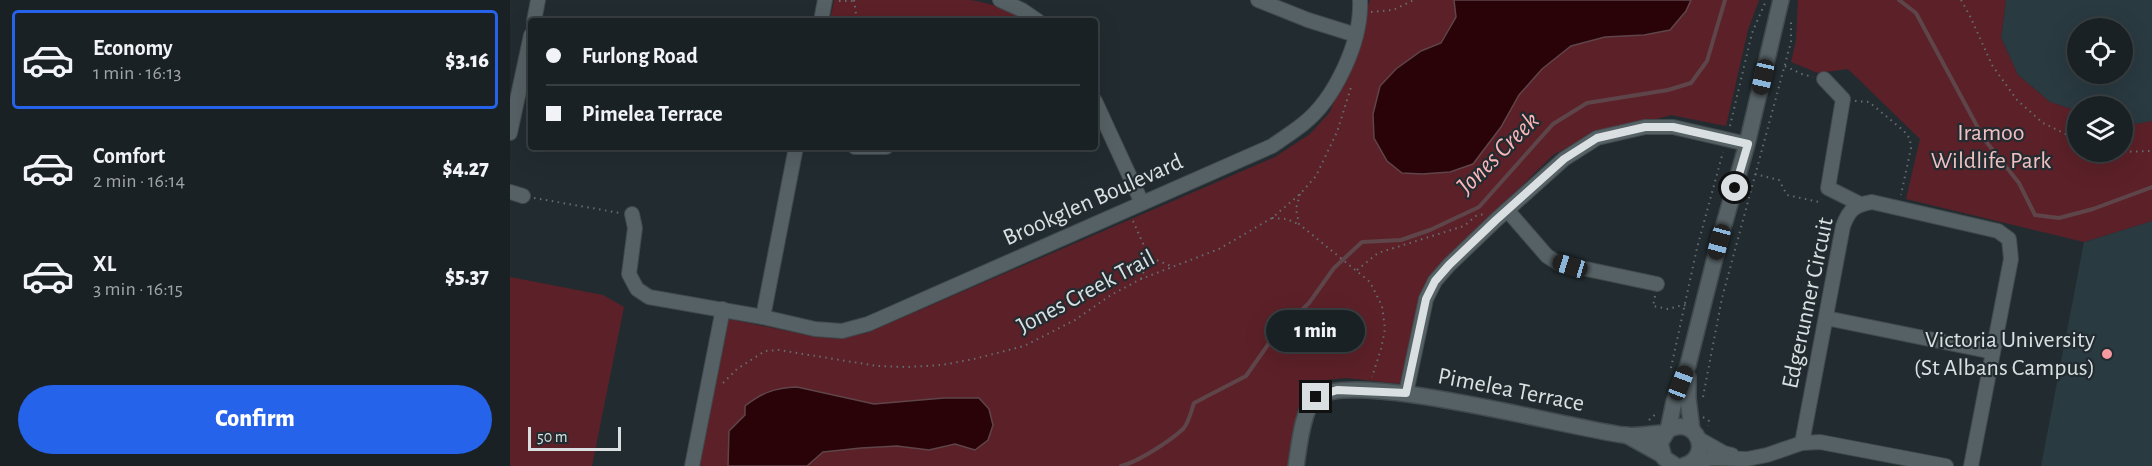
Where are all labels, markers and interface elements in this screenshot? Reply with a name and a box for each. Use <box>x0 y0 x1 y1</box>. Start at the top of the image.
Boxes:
map controls <box>2067 18 2133 162</box>
button: locate <box>2067 18 2133 84</box>
icon: car <box>21 33 75 87</box>
text: Economy <box>93 37 173 59</box>
text: Furlong Road <box>582 45 698 67</box>
text: $3.16 <box>445 49 489 71</box>
car <box>1750 57 1776 97</box>
text: 1 min · 16:13 <box>93 63 182 83</box>
button: layers <box>2067 96 2133 162</box>
text: Pimelea Terrace <box>582 103 723 125</box>
water label: Jones Creek <box>1451 107 1544 200</box>
park label: Iramoo Wildlife Park <box>1931 121 2051 173</box>
icon: car <box>21 141 75 195</box>
text: Comfort <box>93 145 165 167</box>
street label: Brookglen Boulevard <box>1000 150 1186 250</box>
text: $4.27 <box>442 157 489 179</box>
text: 2 min · 16:14 <box>93 171 185 191</box>
route start <box>1721 174 1748 201</box>
street label: Edgerunner Circuit <box>1778 215 1838 391</box>
car <box>1706 222 1732 262</box>
street label: Jones Creek Trail <box>1013 246 1159 338</box>
icon: car <box>21 249 75 303</box>
car <box>1550 252 1590 280</box>
text: XL <box>93 253 116 275</box>
text: $5.37 <box>445 265 489 287</box>
text: 3 min · 16:15 <box>93 279 183 299</box>
callout: 1 min <box>1266 310 1366 352</box>
text: 1 min <box>1294 321 1337 341</box>
place label: Victoria University (St Albans Campus) <box>1914 328 2095 380</box>
marker: Victoria University (St Albans Campus) <box>2100 347 2114 361</box>
car <box>1666 363 1696 403</box>
street label: Pimelea Terrace <box>1436 364 1586 416</box>
route end <box>1302 383 1329 410</box>
button: Confirm <box>18 385 492 454</box>
scale bar <box>528 424 621 452</box>
text: 50 m <box>537 429 568 445</box>

